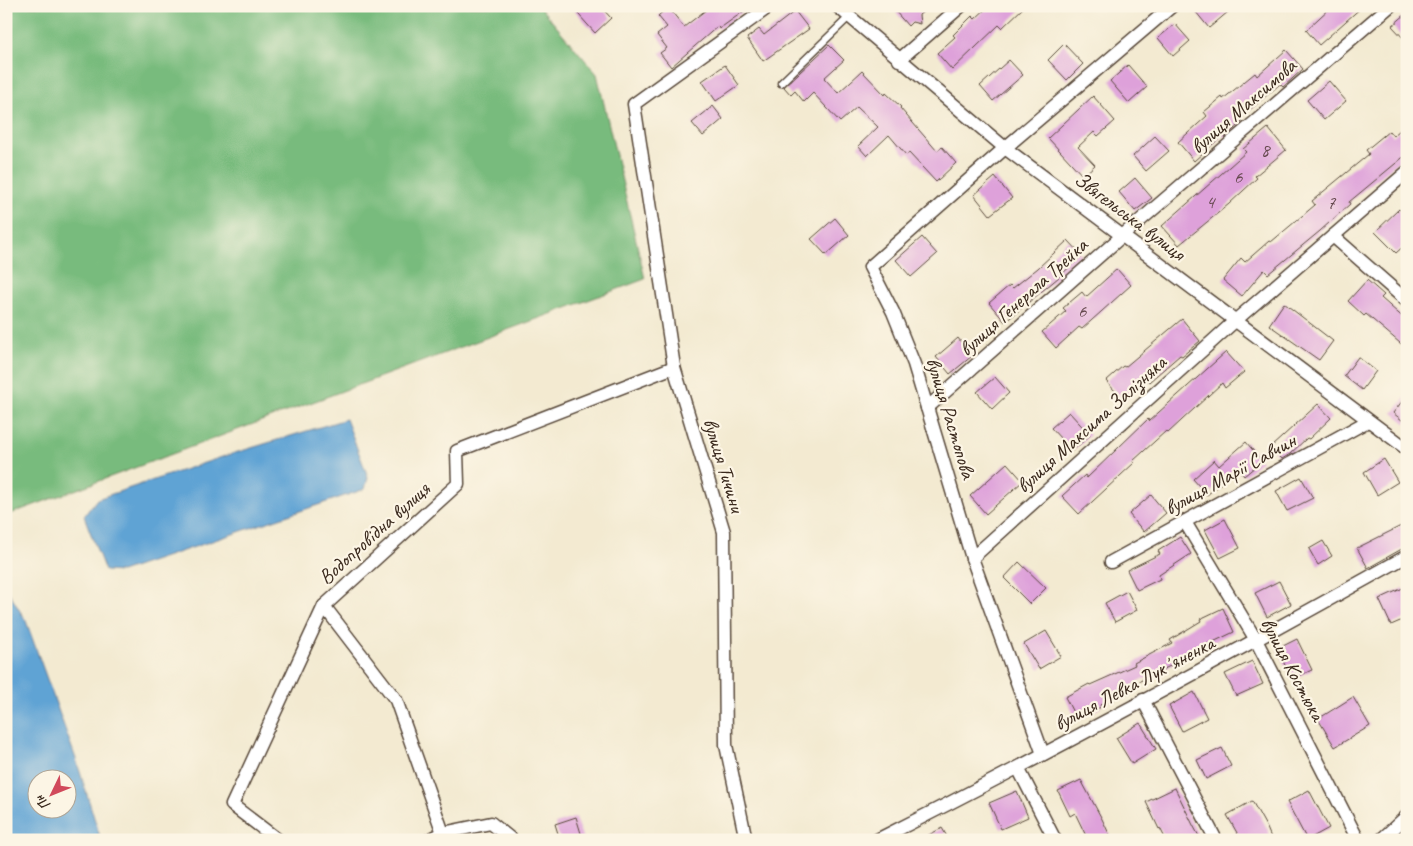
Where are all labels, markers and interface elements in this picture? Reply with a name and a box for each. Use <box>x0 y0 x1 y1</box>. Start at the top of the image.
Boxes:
street label: вулиця Максимова <box>1185 52 1303 159</box>
house number: 8 <box>1261 138 1272 162</box>
house number: 6 <box>1234 165 1244 189</box>
street label: Звягельська вулиця <box>1069 166 1192 267</box>
house number: 4 <box>1206 190 1217 214</box>
house number: 7 <box>1327 191 1337 215</box>
street label: вулиця Генерала Трейка <box>953 231 1094 362</box>
house number: 6 <box>1078 299 1088 323</box>
street label: вулиця Максима Залізняка <box>1010 349 1173 499</box>
street label: вулиця Растопова <box>920 354 982 484</box>
street label: вулиця Тичини <box>697 415 751 518</box>
street label: вулиця Марії Савчин <box>1160 427 1301 521</box>
street label: Водопровідна вулиця <box>313 475 436 590</box>
street label: вулиця Костюка <box>1255 613 1332 727</box>
street label: вулиця Левка Лукʼяненка <box>1049 629 1221 736</box>
north arrow <box>28 768 78 818</box>
text: Пн <box>31 791 54 814</box>

